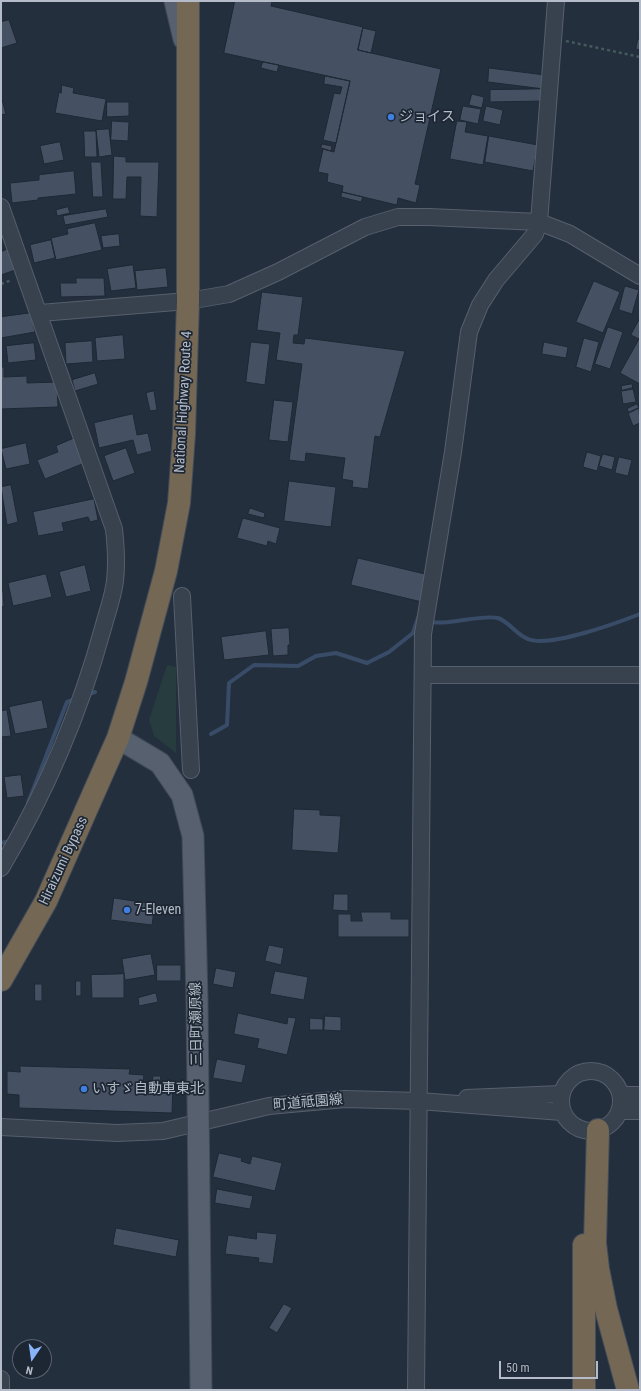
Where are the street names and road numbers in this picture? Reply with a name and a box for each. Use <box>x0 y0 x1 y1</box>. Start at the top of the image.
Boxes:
street label: National Highway Route 4 <box>172 331 196 473</box>
street label: Hiraizumi Bypass <box>36 814 92 908</box>
street label: 三日町瀬原線 <box>188 982 206 1066</box>
street label: 町道祗園線 <box>272 1092 344 1114</box>

